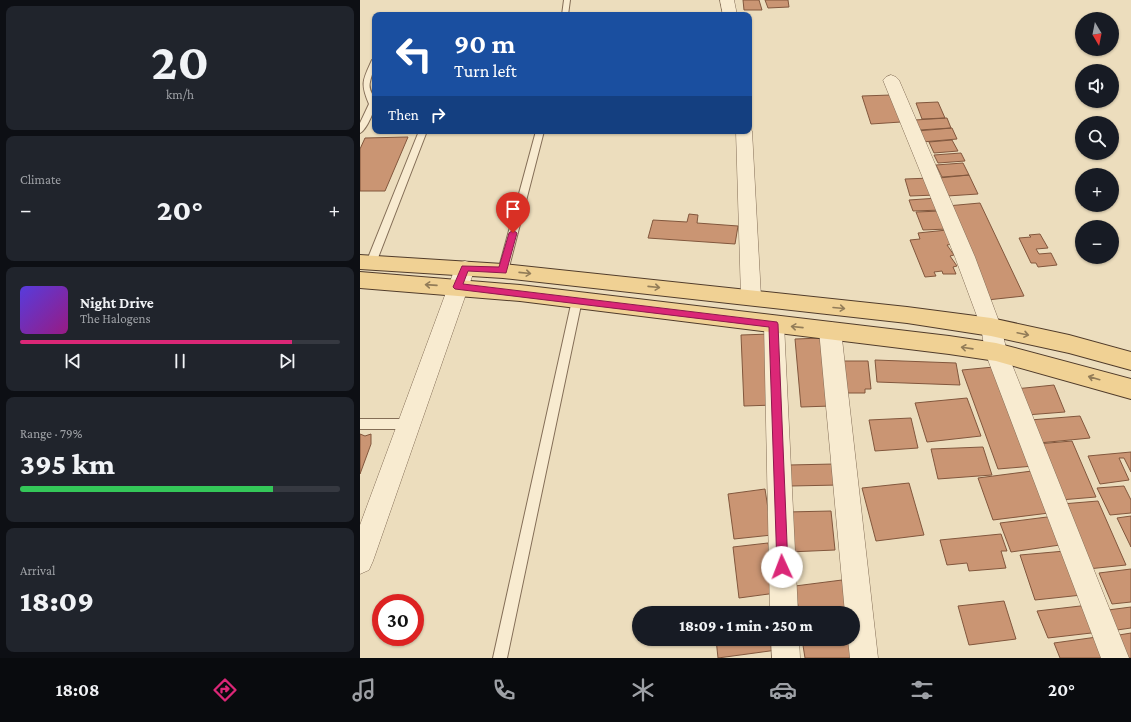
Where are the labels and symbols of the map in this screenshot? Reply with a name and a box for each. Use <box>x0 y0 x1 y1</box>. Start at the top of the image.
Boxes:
north arrow <box>1075 12 1119 56</box>
pin <box>496 192 530 233</box>
one-way arrow <box>518 269 531 277</box>
one-way arrow <box>425 281 438 288</box>
one-way arrow <box>647 283 660 291</box>
one-way arrow <box>832 305 845 312</box>
one-way arrow <box>791 323 804 330</box>
one-way arrow <box>1016 330 1029 338</box>
one-way arrow <box>961 343 974 351</box>
one-way arrow <box>1087 374 1100 381</box>
position arrow <box>761 546 803 588</box>
speed limit sign: 30 <box>372 594 424 646</box>

